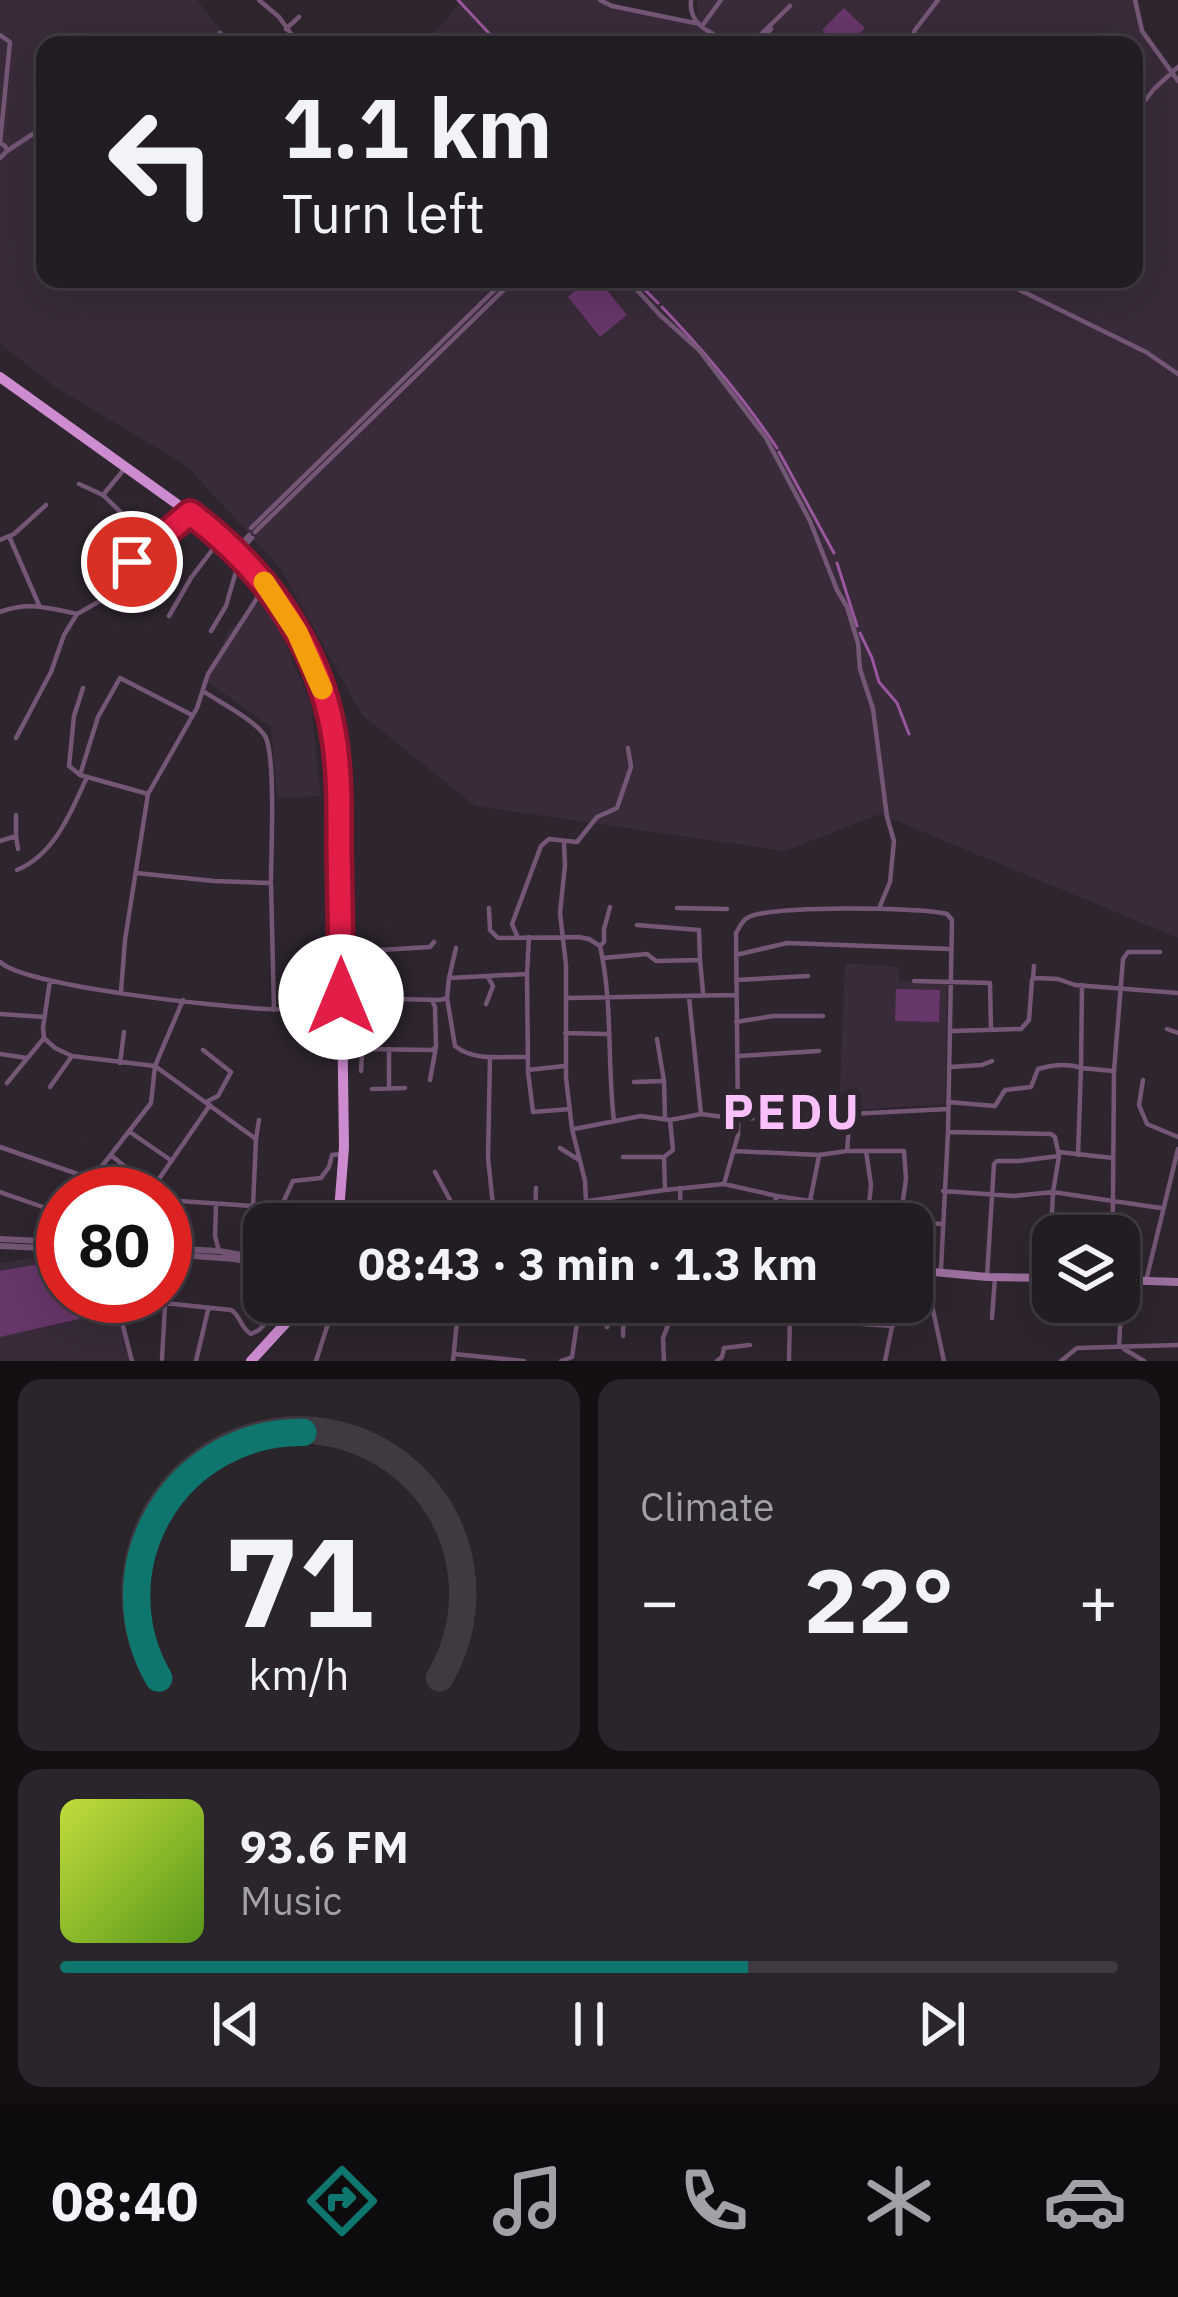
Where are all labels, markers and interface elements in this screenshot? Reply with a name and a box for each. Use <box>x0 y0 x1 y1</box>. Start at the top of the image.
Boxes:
text: 1.1 km <box>282 72 552 181</box>
icon: left <box>84 84 240 240</box>
text: Turn left <box>282 178 485 248</box>
pin <box>81 511 183 613</box>
icon: arrive <box>99 529 165 595</box>
position arrow <box>278 934 404 1060</box>
district label: PEDU <box>722 1080 862 1142</box>
speed limit sign: 80 <box>36 1167 192 1323</box>
map controls <box>1032 1215 1140 1323</box>
button: layers <box>1032 1215 1140 1323</box>
text: 08:43 · 3 min · 1.3 km <box>358 1234 818 1292</box>
text: Climate <box>640 1481 774 1532</box>
text: 71 <box>224 1499 374 1661</box>
text: 22° <box>804 1541 954 1658</box>
text: − <box>640 1557 680 1643</box>
text: + <box>1078 1557 1118 1643</box>
text: km/h <box>249 1646 349 1702</box>
text: 93.6 FM <box>240 1817 409 1875</box>
text: Music <box>240 1875 342 1926</box>
icon: previous <box>203 1991 269 2057</box>
icon: pause <box>556 1991 622 2057</box>
icon: next <box>909 1991 975 2057</box>
icon: directions <box>300 2159 384 2243</box>
icon: music <box>486 2159 570 2243</box>
icon: phone <box>672 2159 756 2243</box>
icon: climate <box>857 2159 941 2243</box>
icon: car <box>1043 2159 1127 2243</box>
text: 08:40 <box>51 2166 198 2236</box>

